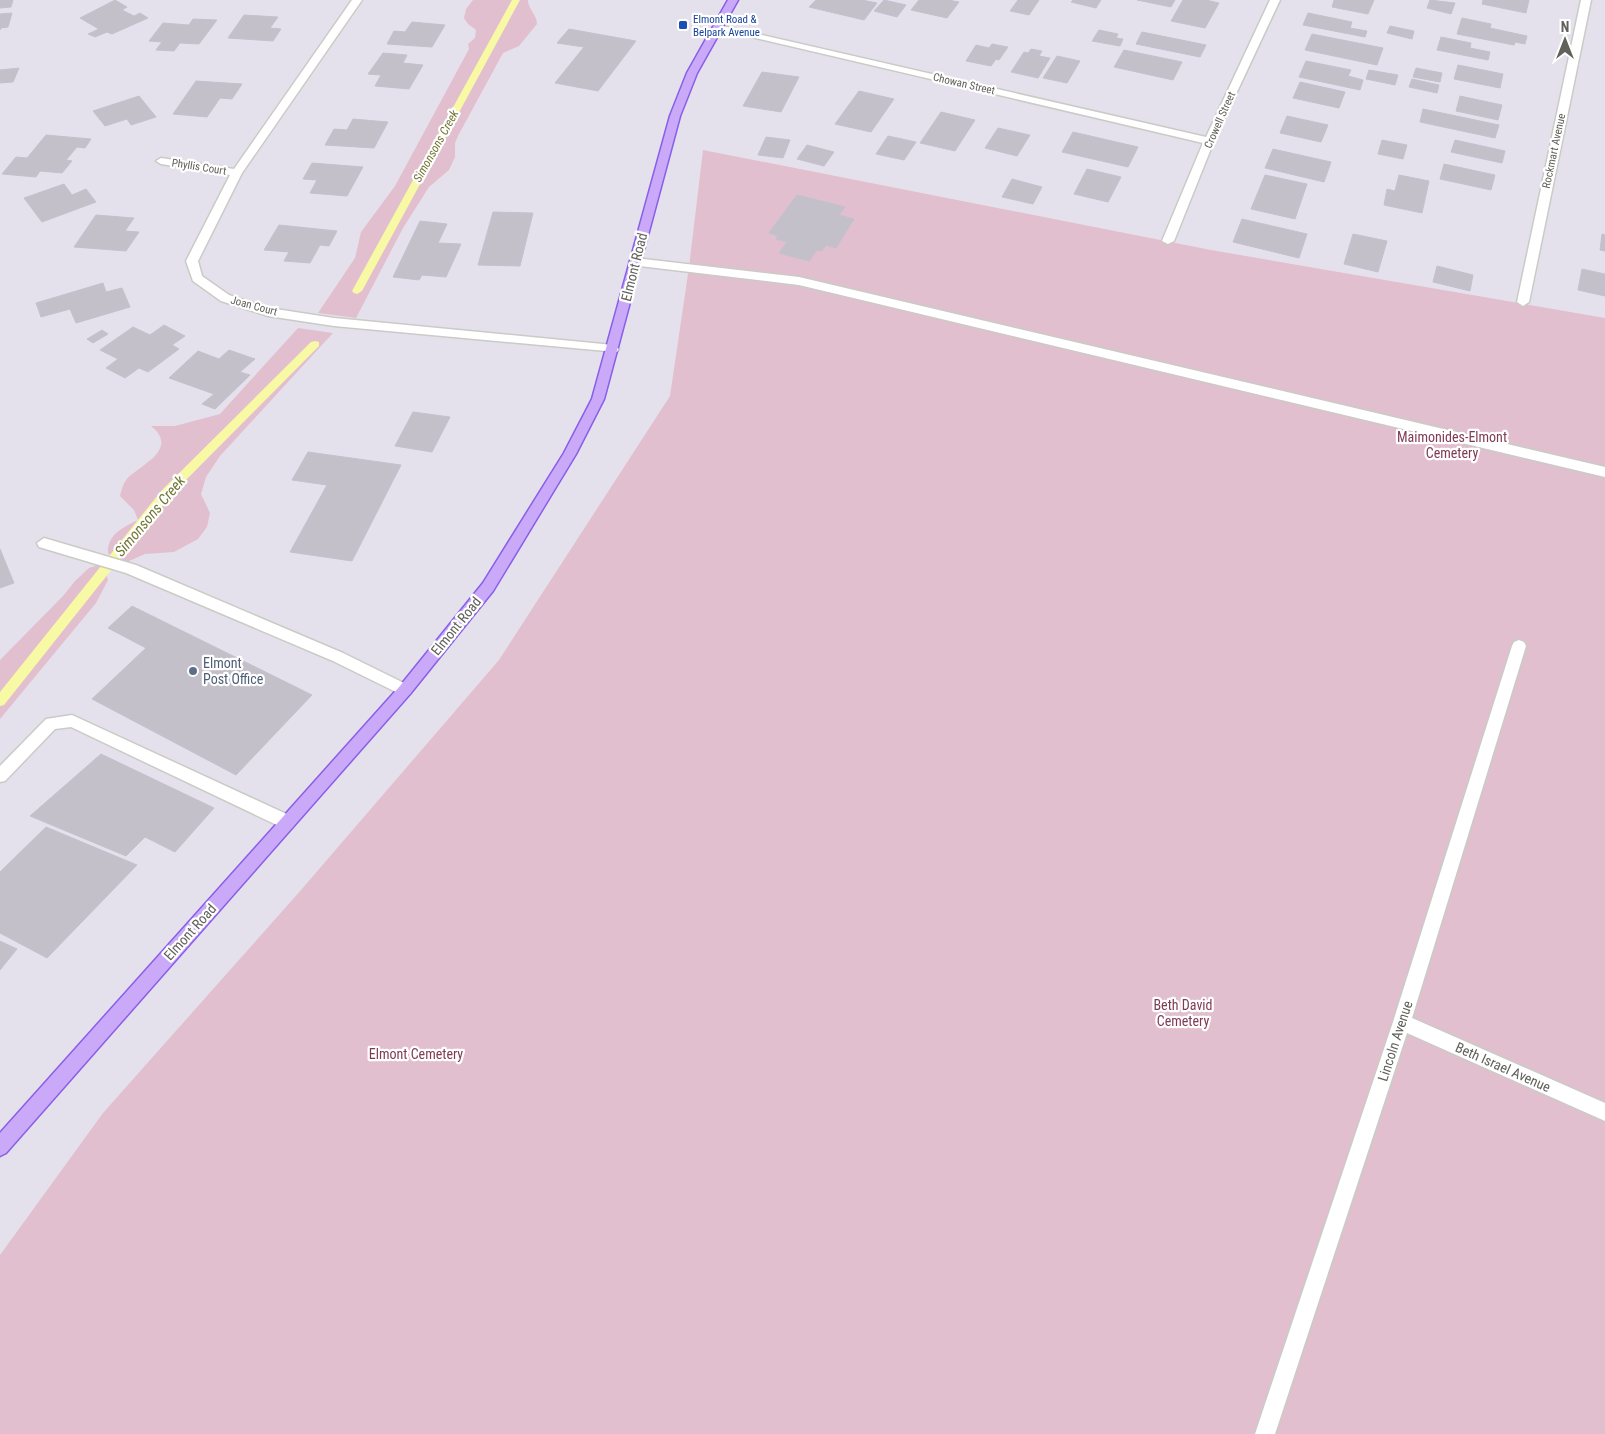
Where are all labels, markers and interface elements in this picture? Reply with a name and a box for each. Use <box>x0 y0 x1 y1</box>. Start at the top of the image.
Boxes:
place label: Elmont Road & Belpark Avenue <box>693 13 760 39</box>
north arrow <box>1540 15 1590 65</box>
marker: Elmont Road & Belpark Avenue <box>677 19 689 31</box>
text: N <box>1561 19 1569 35</box>
street label: Chowan Street <box>932 71 996 97</box>
street label: Crowell Street <box>1202 90 1238 150</box>
water label: Simonsons Creek <box>410 107 462 184</box>
street label: Rockmart Avenue <box>1540 112 1568 190</box>
street label: Phyllis Court <box>171 156 227 178</box>
street label: Elmont Road <box>618 231 650 303</box>
street label: Joan Court <box>229 294 279 318</box>
park label: Maimonides-Elmont Cemetery <box>1397 429 1507 461</box>
water label: Simonsons Creek <box>111 472 189 560</box>
street label: Elmont Road <box>428 594 484 658</box>
place label: Elmont Post Office <box>203 655 264 687</box>
marker: Elmont Post Office <box>187 665 199 677</box>
street label: Elmont Road <box>161 901 219 963</box>
park label: Beth David Cemetery <box>1153 997 1213 1029</box>
street label: Lincoln Avenue <box>1374 998 1416 1083</box>
street label: Beth Israel Avenue <box>1453 1039 1553 1095</box>
park label: Elmont Cemetery <box>369 1046 463 1062</box>

